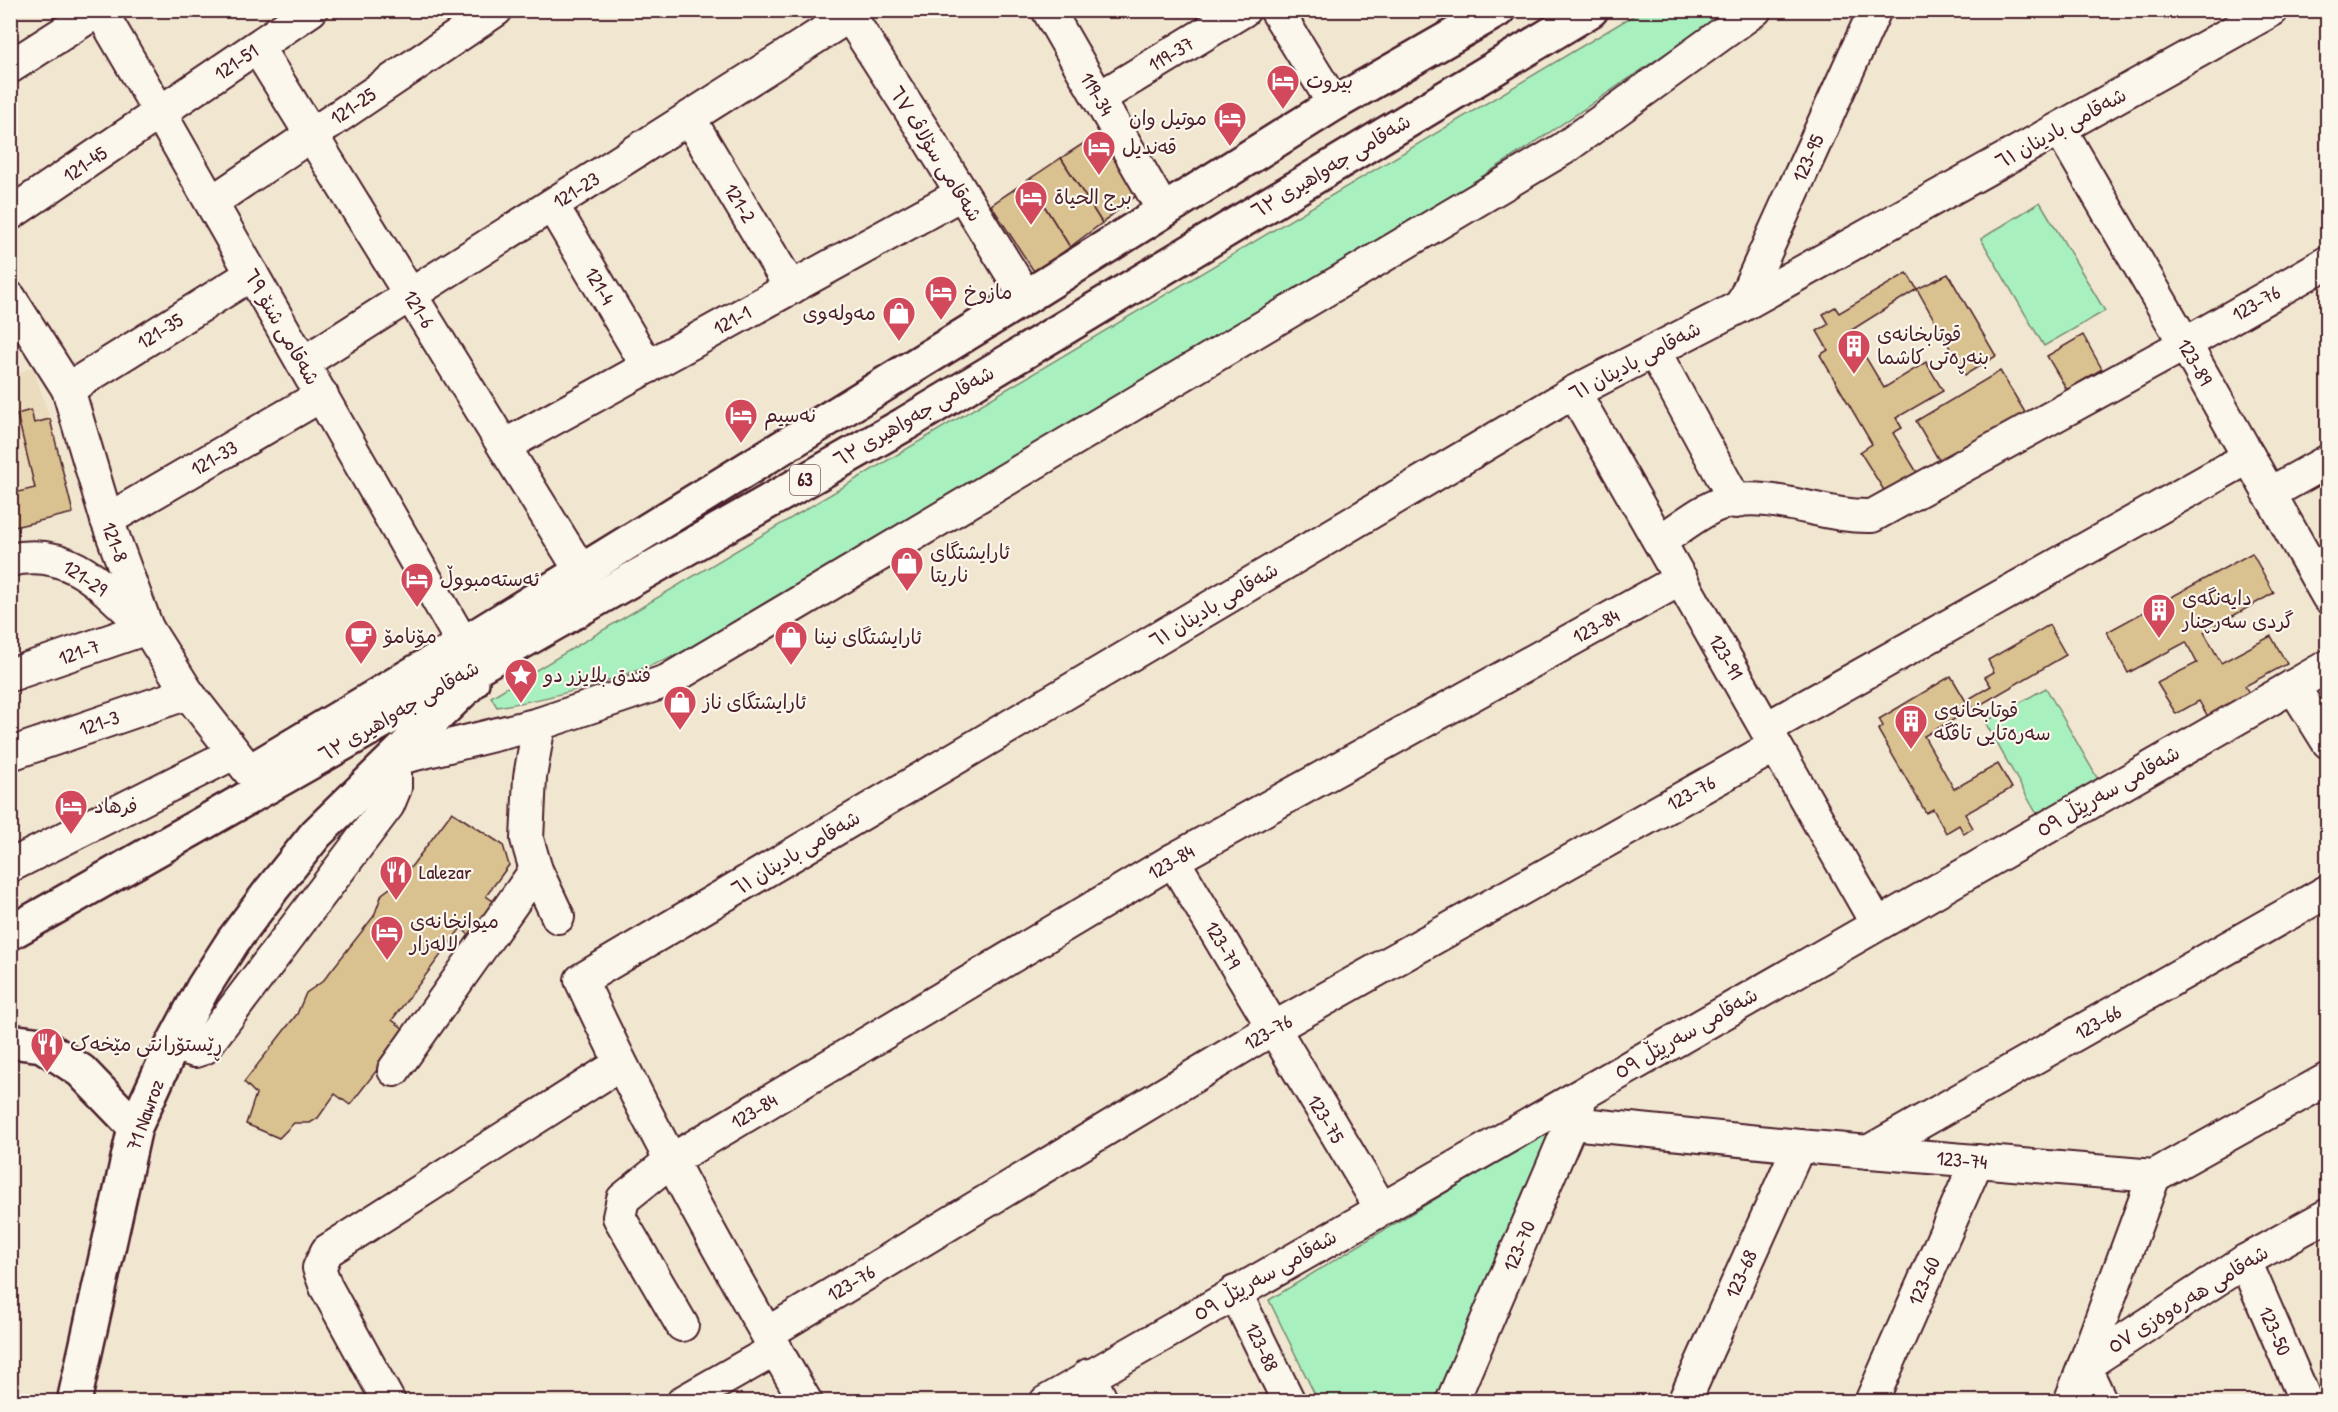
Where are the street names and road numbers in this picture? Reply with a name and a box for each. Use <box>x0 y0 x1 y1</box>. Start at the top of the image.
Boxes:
street label: 119-37 <box>1143 29 1199 78</box>
street label: 121-51 <box>208 37 263 86</box>
street label: 119-34 <box>1074 67 1121 121</box>
street label: 121-25 <box>325 80 381 131</box>
street label: شەقامی سۆلاڤ ٦٧ <box>884 81 989 227</box>
street label: شەقامی بادینان ٦١ <box>1991 81 2131 175</box>
street label: شەقامی جەواهیری ٦٣ <box>1246 107 1415 224</box>
street label: 123-95 <box>1785 129 1830 186</box>
street label: 121-45 <box>57 139 113 188</box>
street label: 121-23 <box>547 165 604 214</box>
street label: 121-2 <box>718 178 763 228</box>
street label: 121-4 <box>579 262 622 310</box>
street label: شەقامی شنۆ ٦٩ <box>238 264 327 390</box>
street label: 123-76 <box>2227 278 2285 327</box>
street label: 121-6 <box>397 285 441 333</box>
street label: 121-1 <box>708 298 755 341</box>
street label: 121-35 <box>132 306 188 355</box>
street label: شەقامی بادینان ٦١ <box>1564 315 1705 407</box>
street label: 123-89 <box>2171 333 2220 390</box>
street label: شەقامی جەواهیری ٦٣ <box>829 359 999 473</box>
street label: 121-33 <box>185 433 242 482</box>
road number: 63 <box>790 465 820 495</box>
street label: 121-8 <box>96 518 135 566</box>
street label: 121-29 <box>58 553 113 602</box>
street label: شەقامی بادینان ٦١ <box>1145 556 1283 654</box>
street label: 123-84 <box>1567 602 1624 649</box>
street label: 123-91 <box>1703 629 1750 684</box>
street label: 121-7 <box>55 632 103 671</box>
street label: شەقامی جەواهیری ٦٣ <box>314 654 484 768</box>
street label: 121-3 <box>75 703 123 742</box>
street label: شەقامی سەرپێڵ ٥٩ <box>2031 738 2184 843</box>
street label: 123-76 <box>1662 768 1720 817</box>
street label: شەقامی بادینان ٦١ <box>727 804 865 902</box>
street label: 123-84 <box>1142 837 1199 886</box>
street label: 123-79 <box>1199 916 1248 974</box>
street label: شەقامی سەرپێڵ ٥٩ <box>1609 980 1762 1085</box>
street label: 123-66 <box>2070 997 2126 1046</box>
street label: 123-76 <box>1239 1007 1297 1056</box>
street label: 71 Nawroz <box>119 1075 170 1154</box>
street label: 123-84 <box>725 1086 782 1135</box>
street label: 123-75 <box>1301 1089 1352 1148</box>
street label: 123-74 <box>1935 1144 1989 1175</box>
street label: 123-70 <box>1496 1216 1541 1275</box>
street label: شەقامی سەرپێڵ ٥٩ <box>1188 1222 1341 1327</box>
street label: شەقامی هەرەوەزی ٥٧ <box>2102 1238 2273 1359</box>
street label: 123-68 <box>1718 1245 1763 1302</box>
street label: 123-60 <box>1901 1252 1946 1309</box>
street label: 123-76 <box>822 1258 880 1307</box>
street label: 123-50 <box>2253 1302 2298 1360</box>
street label: 123-88 <box>1239 1318 1286 1376</box>

